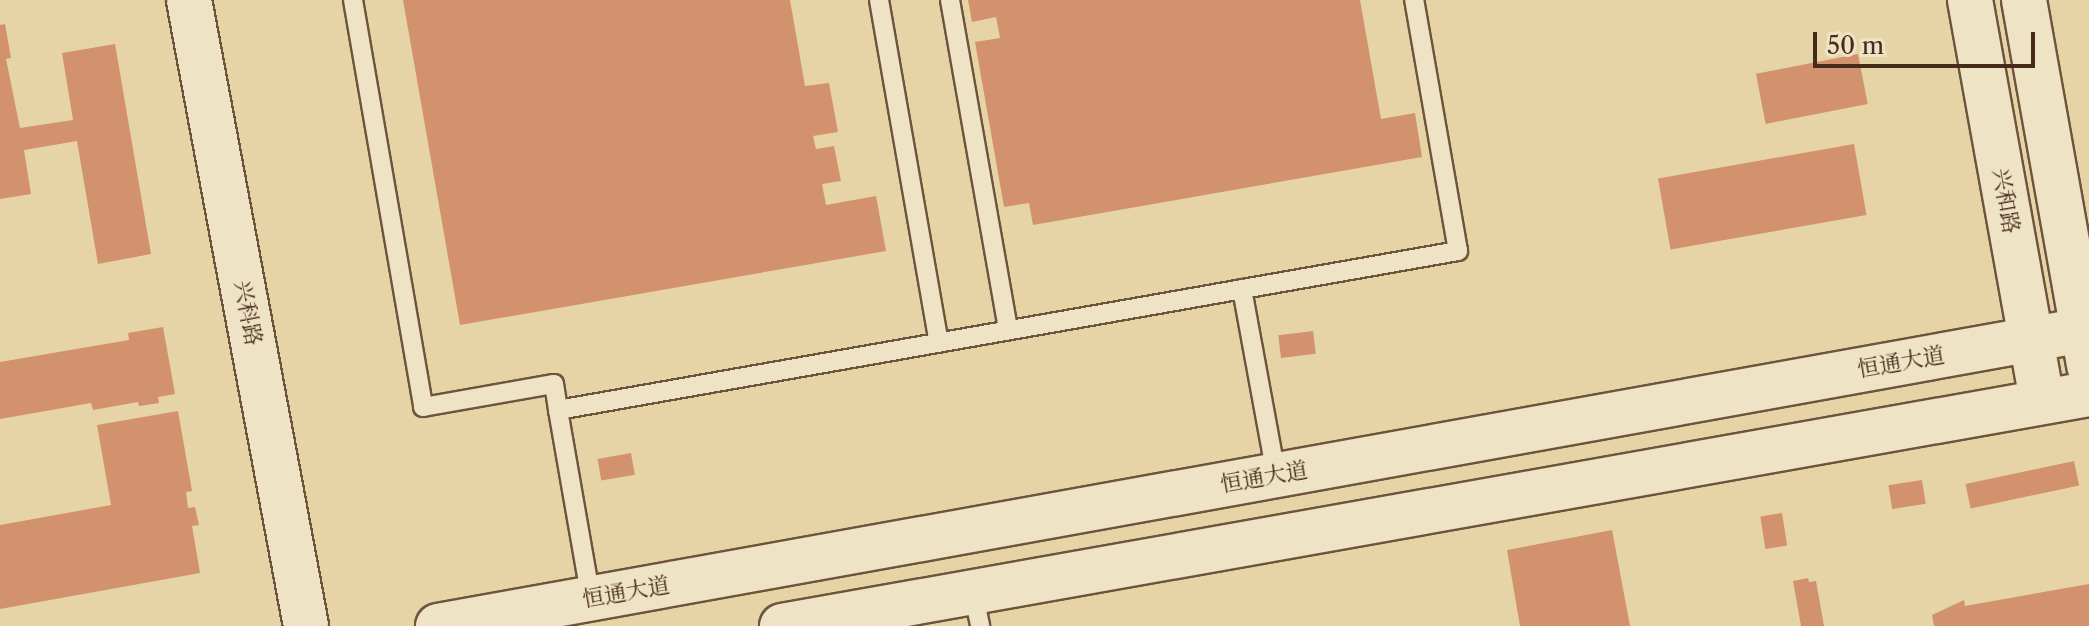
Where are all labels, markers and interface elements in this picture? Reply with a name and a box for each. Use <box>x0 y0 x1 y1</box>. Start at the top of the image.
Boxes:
scale bar <box>1817 16 2039 66</box>
text: 50 m <box>1827 31 1884 60</box>
street label: 兴和路 <box>1987 166 2025 236</box>
street label: 兴科路 <box>229 278 267 348</box>
street label: 恒通大道 <box>1855 341 1947 383</box>
street label: 恒通大道 <box>1218 456 1310 498</box>
street label: 恒通大道 <box>580 571 672 613</box>

